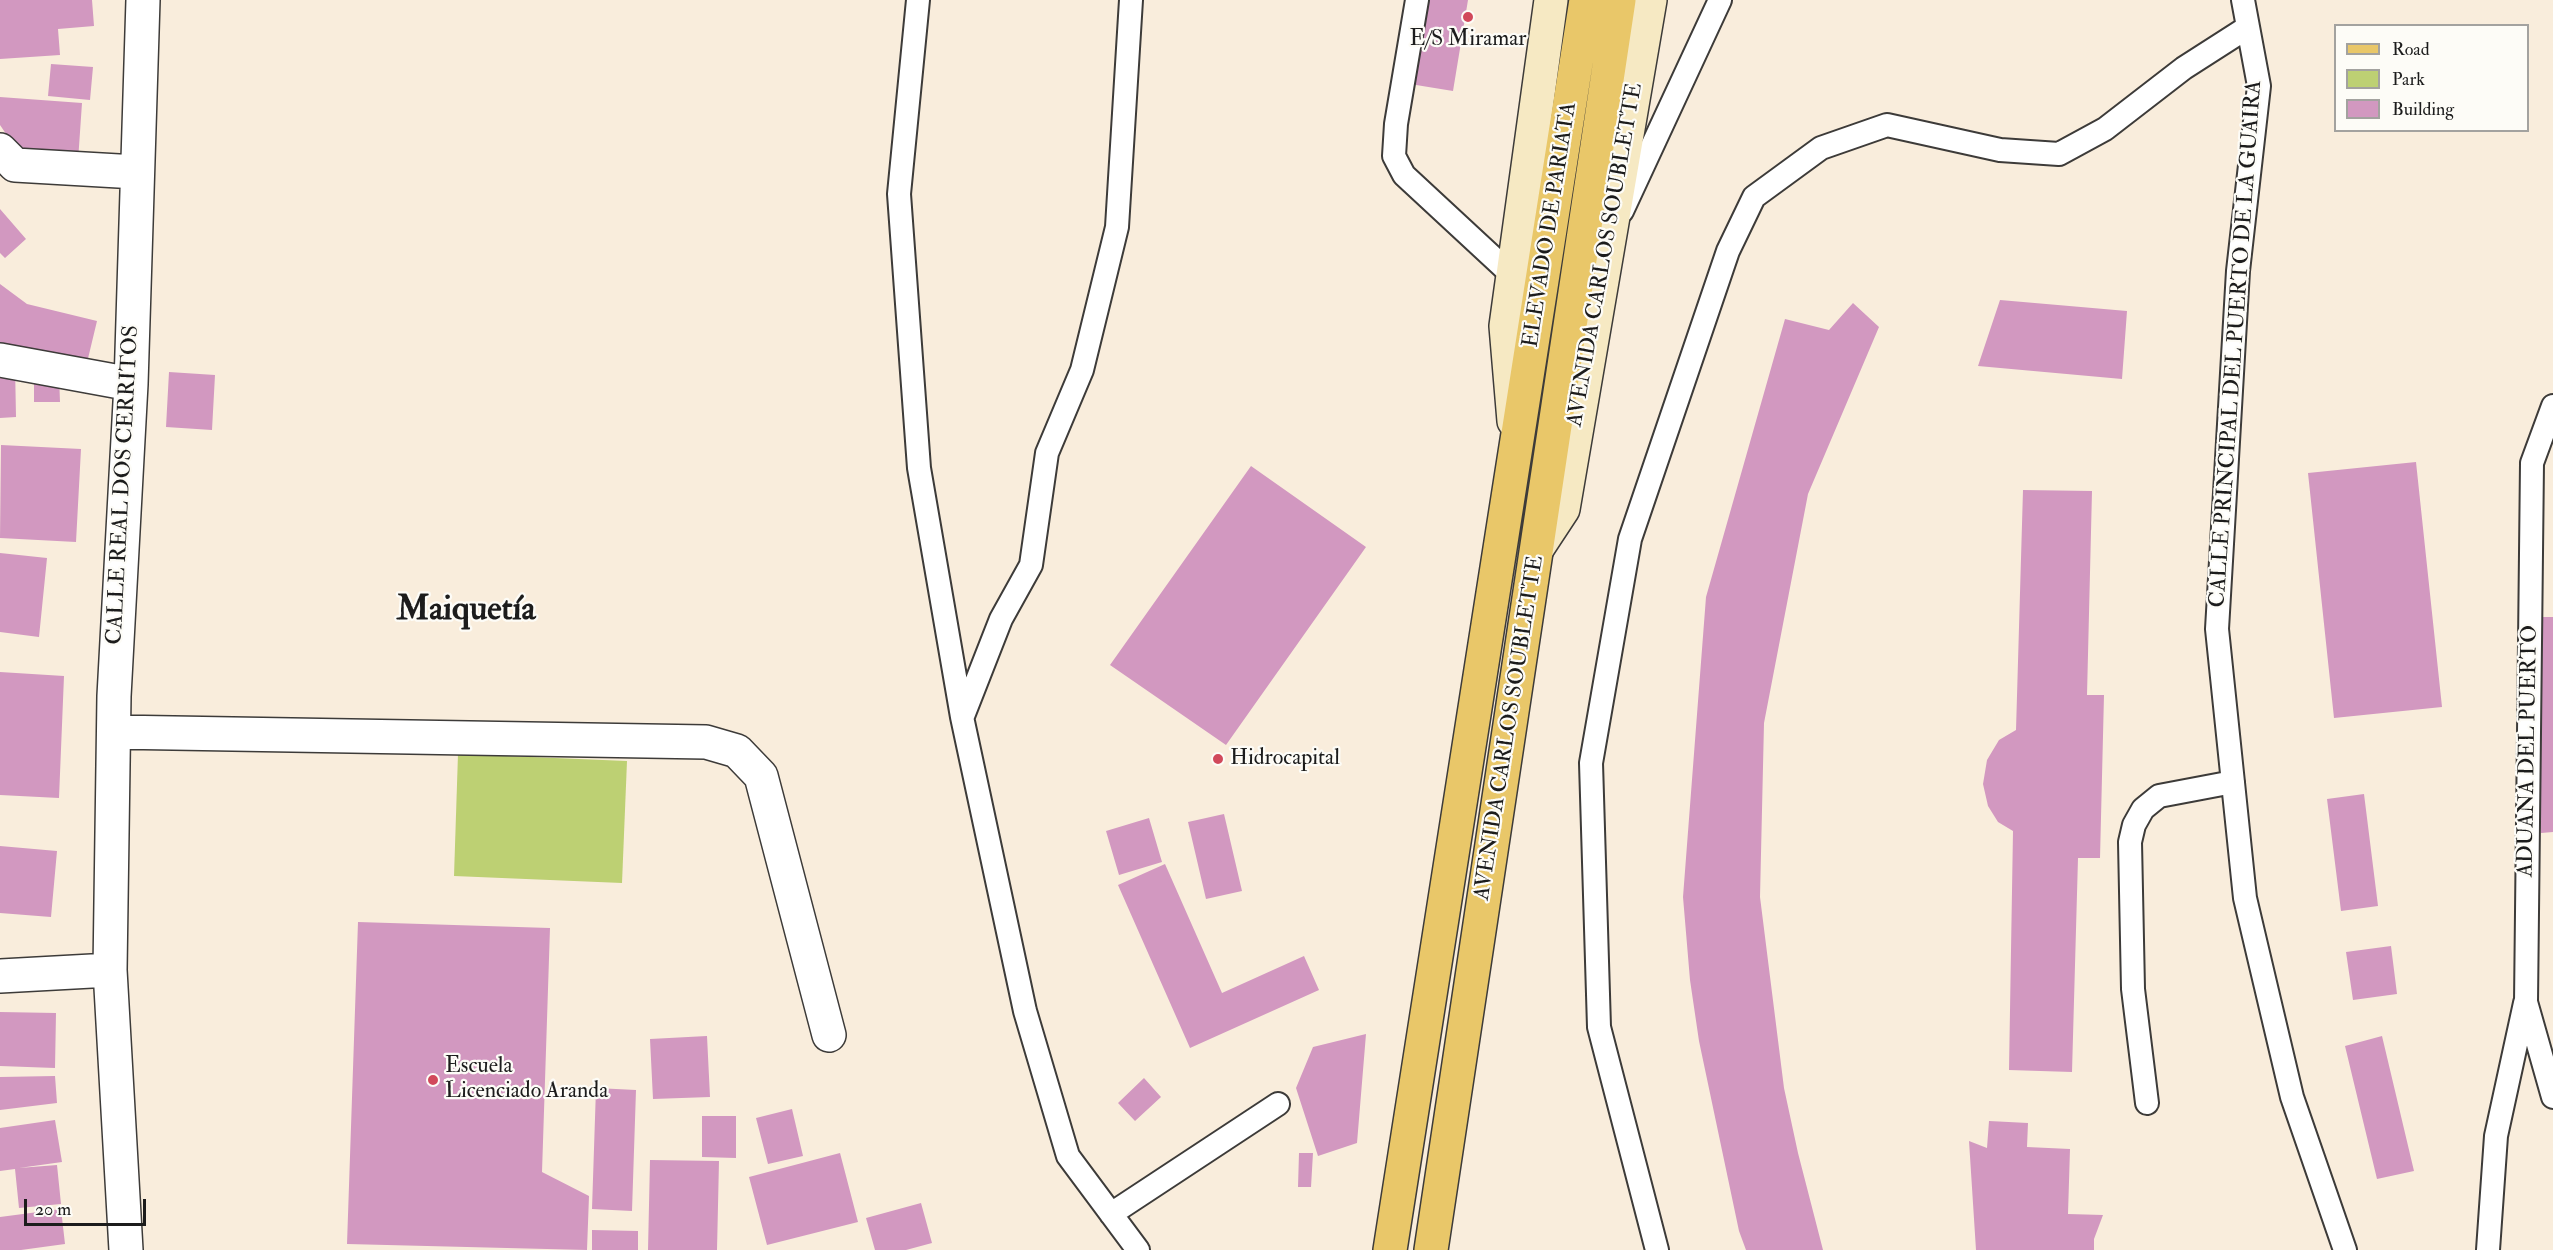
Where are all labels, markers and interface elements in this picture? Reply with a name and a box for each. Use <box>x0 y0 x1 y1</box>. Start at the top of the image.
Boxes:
marker: E/S Miramar <box>1461 10 1475 24</box>
legend <box>2334 24 2529 132</box>
place label: E/S Miramar <box>1409 27 1527 53</box>
text: Road <box>2392 38 2430 61</box>
text: Park <box>2392 68 2425 91</box>
street label: CALLE PRINCIPAL DEL PUERTO DE LA GUAIRA <box>2205 79 2269 609</box>
street label: AVENIDA CARLOS SOUBLETTE <box>1563 81 1649 429</box>
text: Building <box>2392 98 2454 121</box>
street label: ELEVADO DE PARIATA <box>1519 100 1583 350</box>
street label: CALLE REAL DOS CERRITOS <box>102 324 146 646</box>
street label: AVENIDA CARLOS SOUBLETTE <box>1470 554 1550 902</box>
district label: Maiquetía <box>396 592 536 632</box>
street label: ADUANA DEL PUERTO <box>2514 625 2544 877</box>
place label: Hidrocapital <box>1230 746 1340 772</box>
marker: Hidrocapital <box>1211 752 1225 766</box>
place label: Escuela Licenciado Aranda <box>445 1054 608 1106</box>
marker: Escuela Licenciado Aranda <box>426 1073 440 1087</box>
scale bar <box>27 1187 148 1225</box>
text: 20 m <box>35 1198 71 1221</box>

